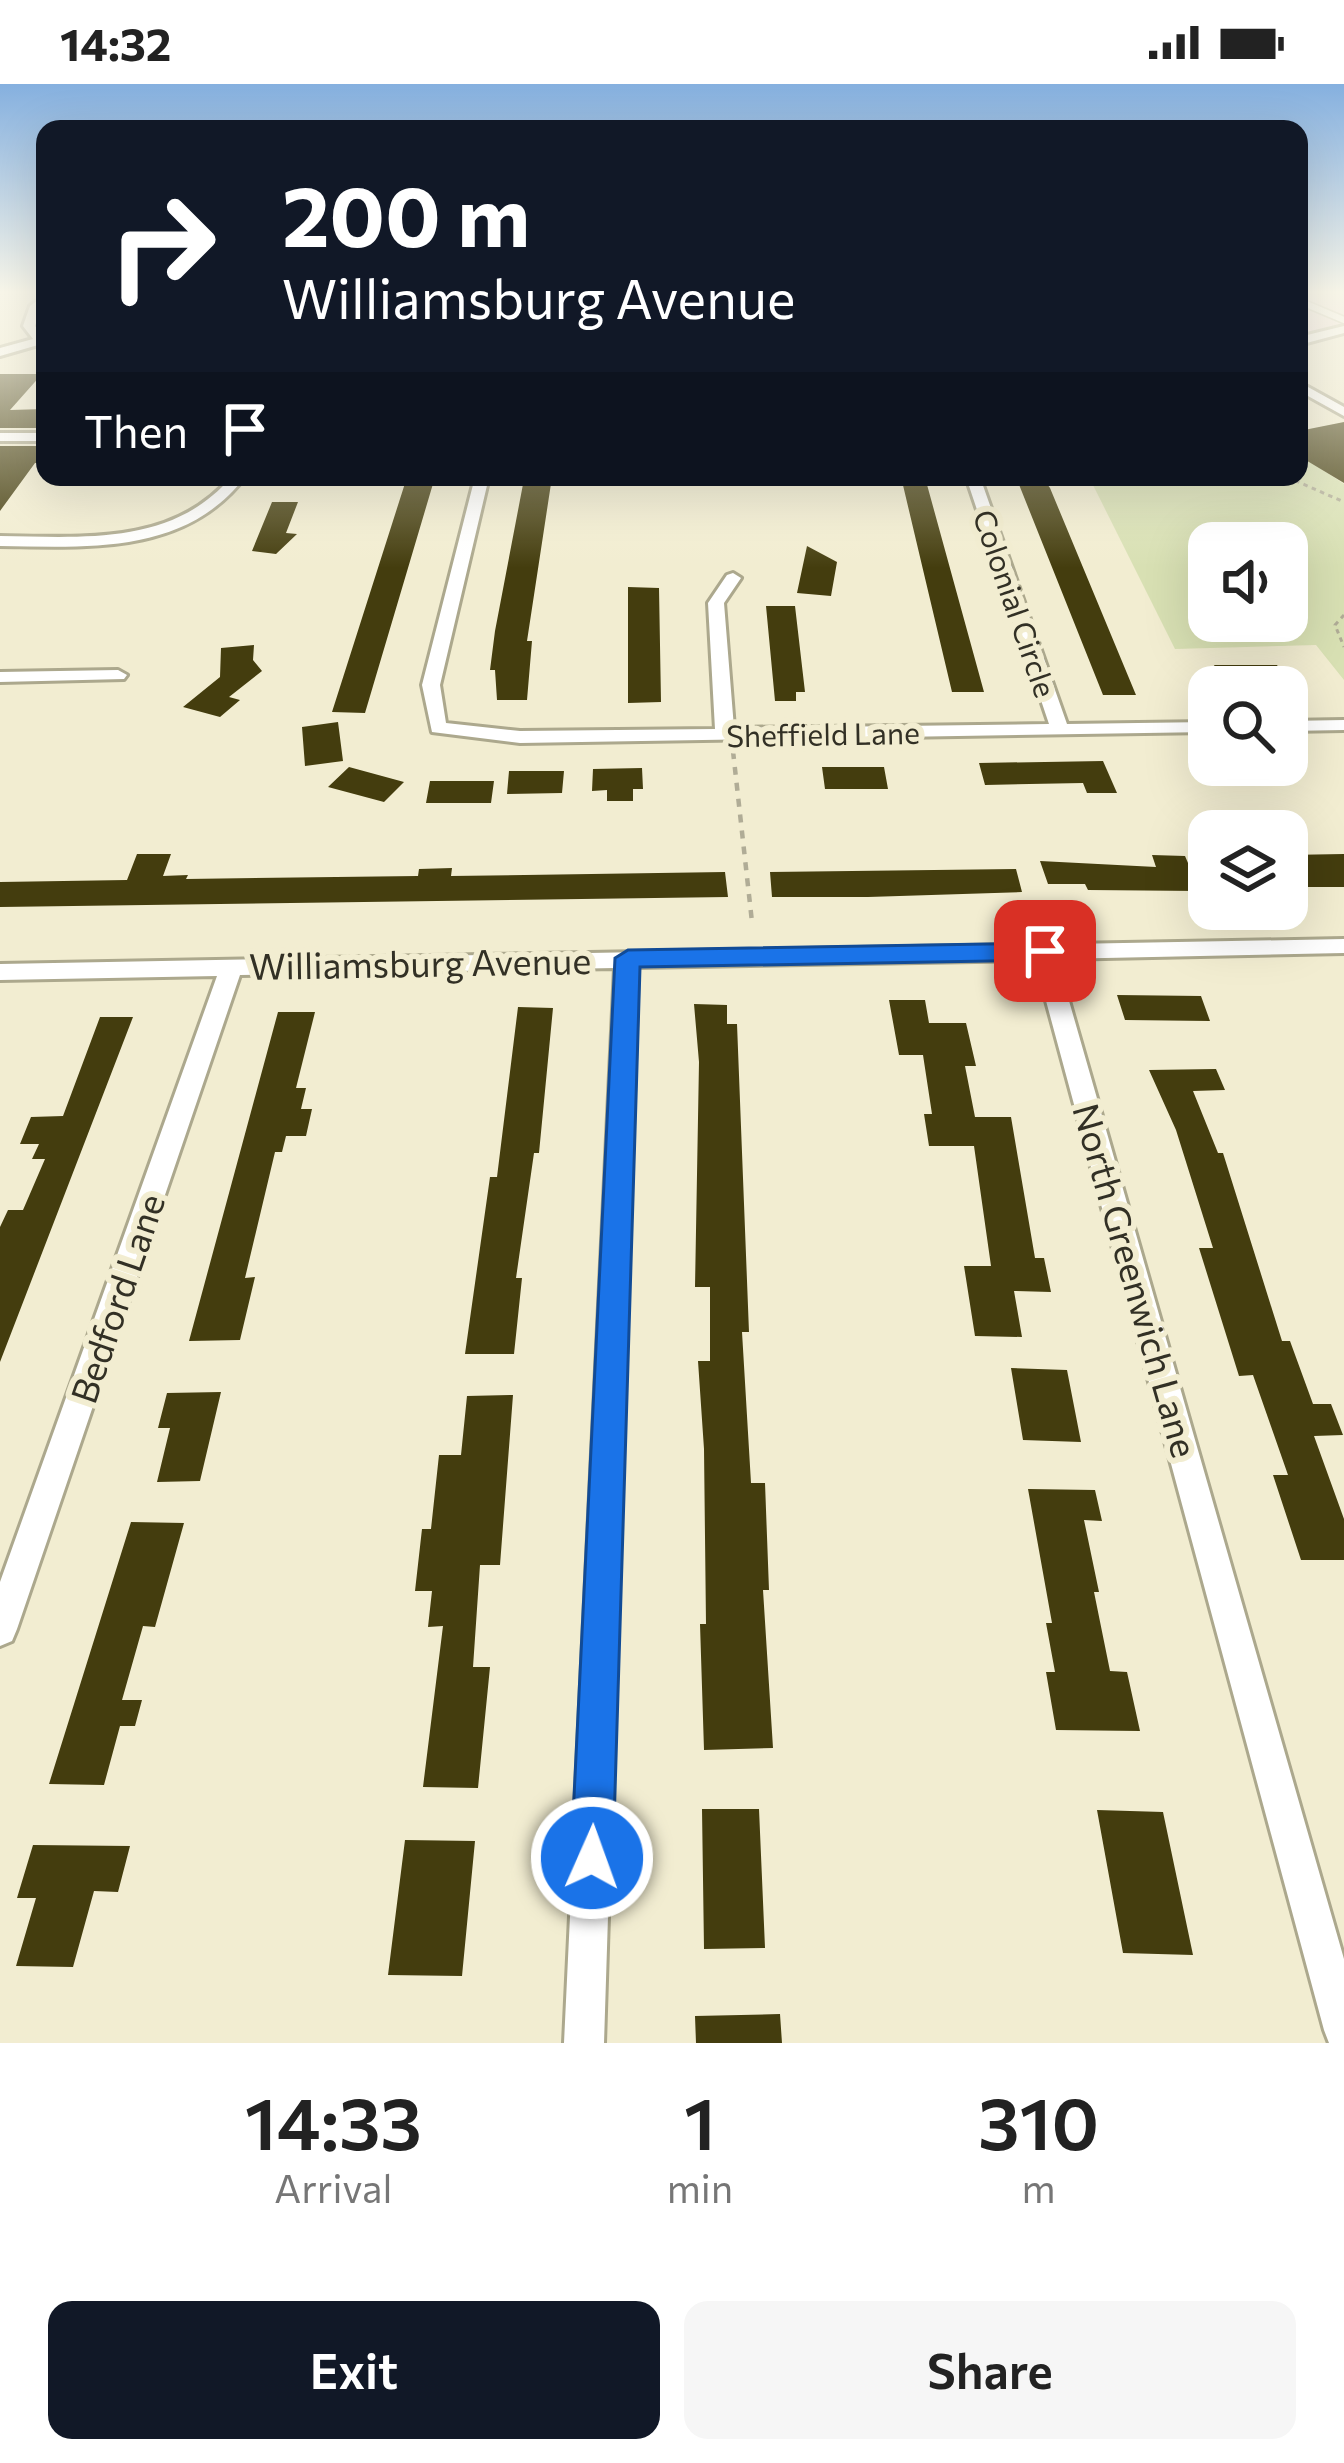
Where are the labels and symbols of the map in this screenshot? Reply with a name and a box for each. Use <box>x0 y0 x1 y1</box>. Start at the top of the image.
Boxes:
street label: Colonial Circle <box>967 504 1065 702</box>
street label: Sheffield Lane <box>726 713 920 753</box>
pin <box>994 900 1096 1002</box>
street label: Williamsburg Avenue <box>248 937 592 987</box>
street label: North Greenwich Lane <box>1065 1098 1209 1462</box>
street label: Bedford Lane <box>60 1188 172 1408</box>
position arrow <box>529 1795 655 1921</box>

